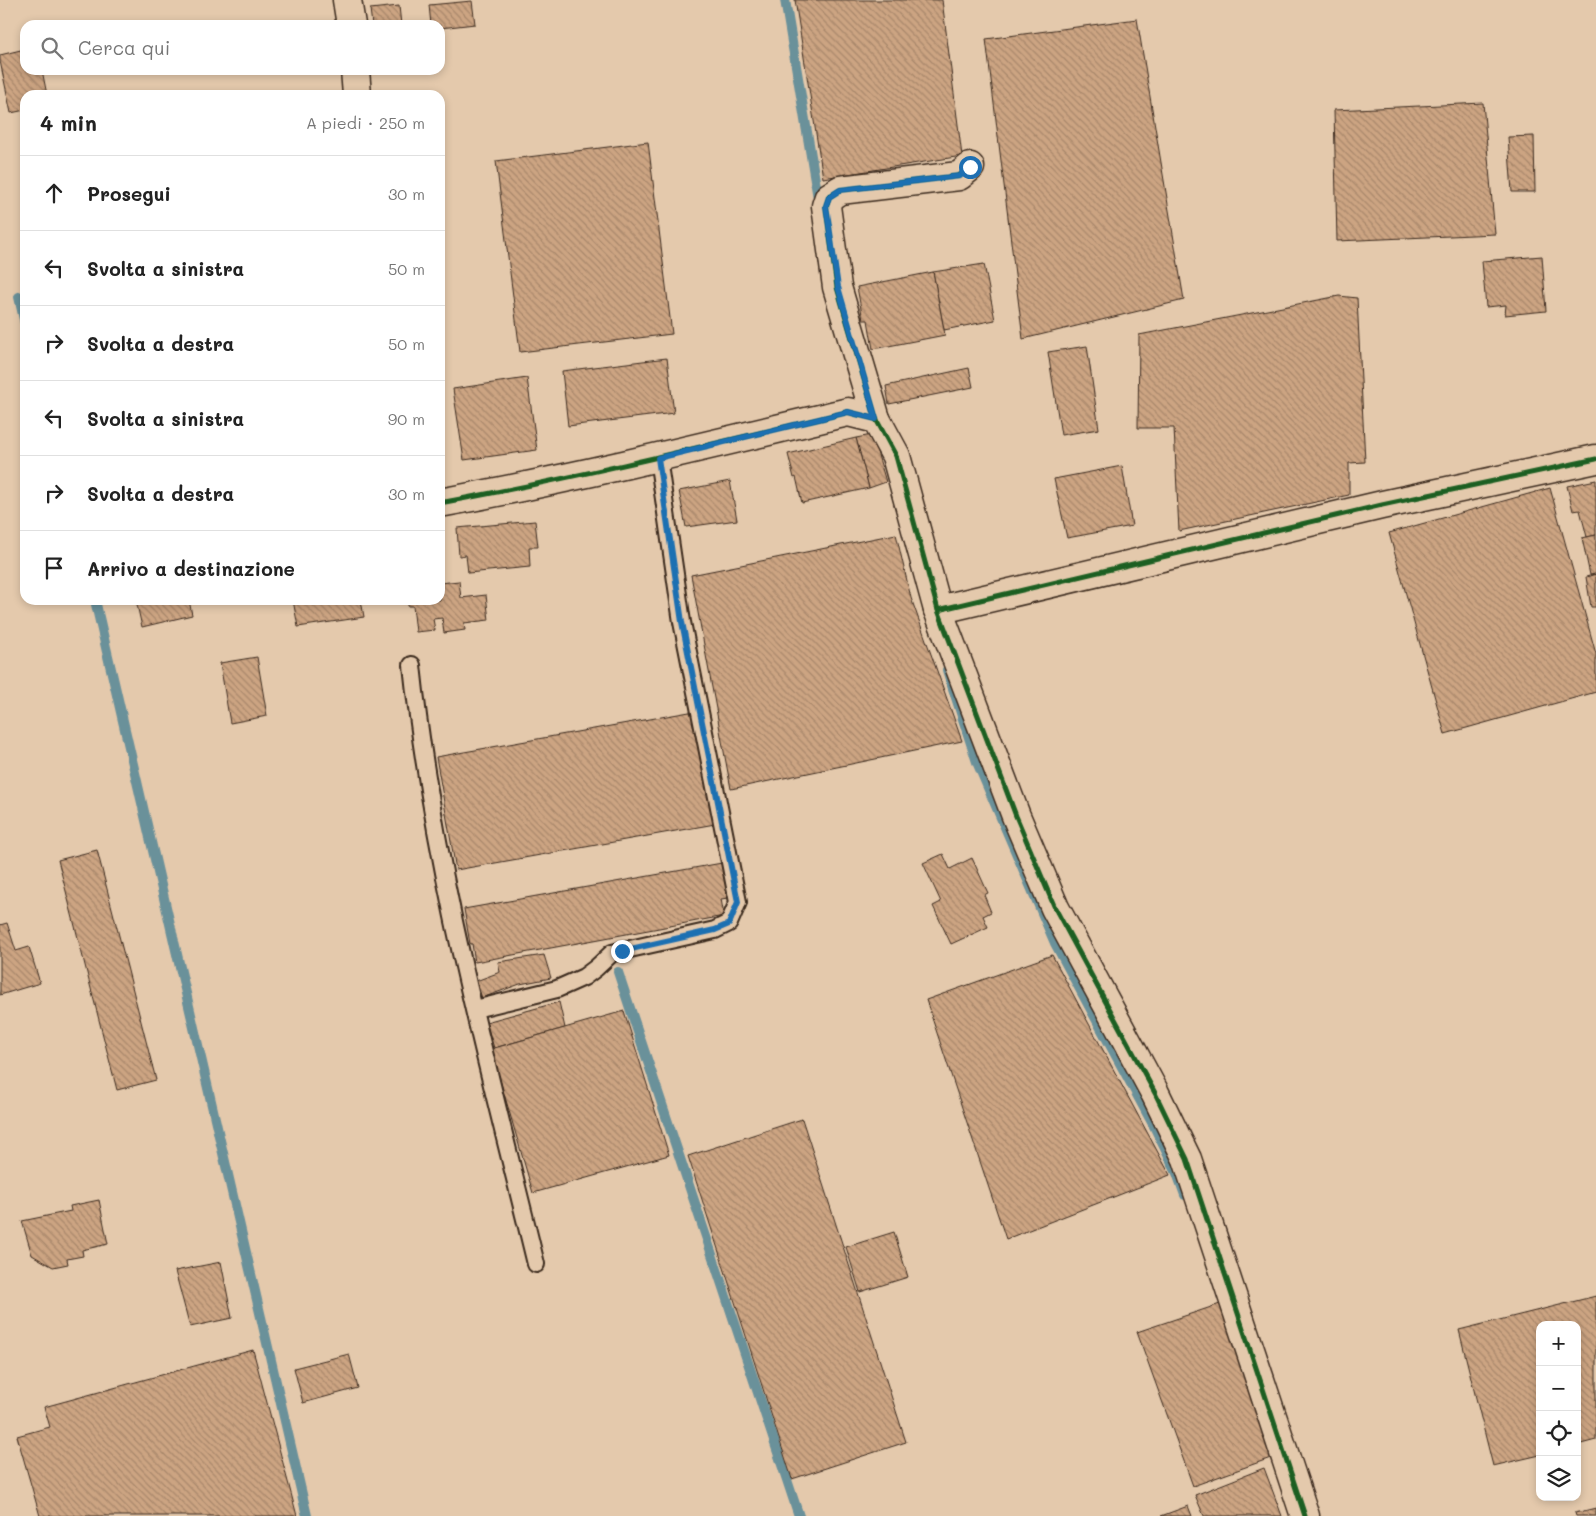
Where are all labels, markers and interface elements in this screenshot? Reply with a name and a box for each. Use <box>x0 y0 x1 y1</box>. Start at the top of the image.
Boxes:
search box <box>20 20 445 75</box>
icon: search <box>38 34 66 62</box>
text: Cerca qui <box>78 35 170 60</box>
text: 4 min <box>40 109 97 136</box>
text: A piedi · 250 m <box>306 112 425 133</box>
route start <box>959 156 982 179</box>
icon: ahead <box>40 179 68 207</box>
text: Prosegui <box>87 181 171 206</box>
text: 30 m <box>388 183 425 204</box>
icon: left <box>40 254 68 282</box>
text: Svolta a sinistra <box>87 256 244 281</box>
text: 50 m <box>388 258 425 279</box>
icon: right <box>40 329 68 357</box>
text: Svolta a destra <box>87 331 234 356</box>
text: 50 m <box>388 333 425 354</box>
icon: left <box>40 404 68 432</box>
text: Svolta a sinistra <box>87 406 244 431</box>
text: 90 m <box>388 408 425 429</box>
icon: right <box>40 479 68 507</box>
text: Svolta a destra <box>87 481 234 506</box>
text: 30 m <box>388 483 425 504</box>
icon: arrive <box>40 554 68 582</box>
text: Arrivo a destinazione <box>87 556 295 581</box>
route end <box>611 940 634 963</box>
map controls <box>1536 1321 1581 1501</box>
button: + <box>1536 1321 1581 1366</box>
button: − <box>1536 1366 1581 1411</box>
button: locate <box>1536 1411 1581 1456</box>
button: layers <box>1536 1456 1581 1501</box>

